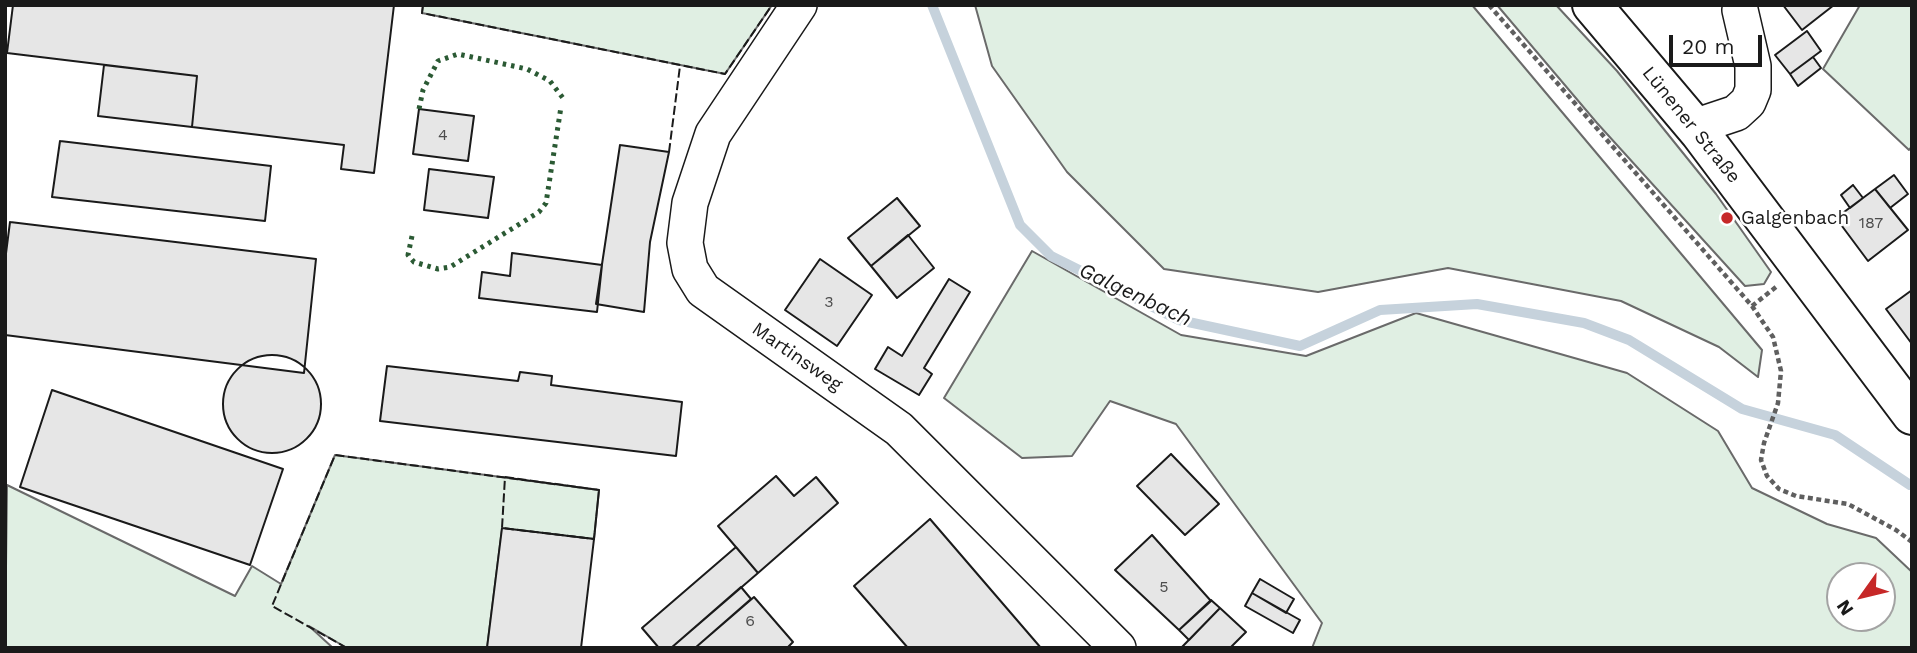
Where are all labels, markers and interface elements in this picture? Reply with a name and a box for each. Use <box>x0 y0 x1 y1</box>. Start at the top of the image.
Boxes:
scale bar <box>1672 21 1765 65</box>
text: 20 m <box>1682 34 1734 59</box>
street label: Lünener Straße <box>1637 62 1745 188</box>
house number: 4 <box>438 125 448 145</box>
place label: Galgenbach <box>1741 207 1849 229</box>
marker: Galgenbach <box>1719 210 1735 226</box>
house number: 187 <box>1859 213 1883 233</box>
water label: Galgenbach <box>1075 258 1195 332</box>
house number: 3 <box>824 292 834 312</box>
street label: Martinsweg <box>747 318 847 396</box>
north arrow <box>1826 562 1896 632</box>
house number: 5 <box>1159 577 1169 597</box>
text: N <box>1831 596 1858 620</box>
house number: 6 <box>745 611 755 631</box>

